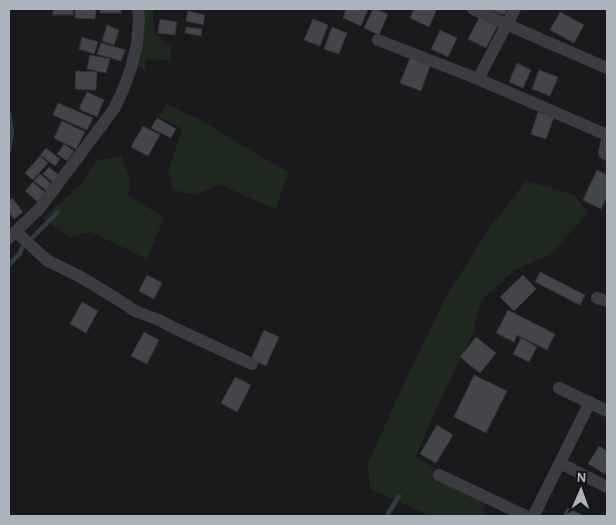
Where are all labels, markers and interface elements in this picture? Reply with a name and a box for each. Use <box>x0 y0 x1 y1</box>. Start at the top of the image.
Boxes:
north arrow <box>556 465 606 515</box>
text: N <box>576 471 587 485</box>

